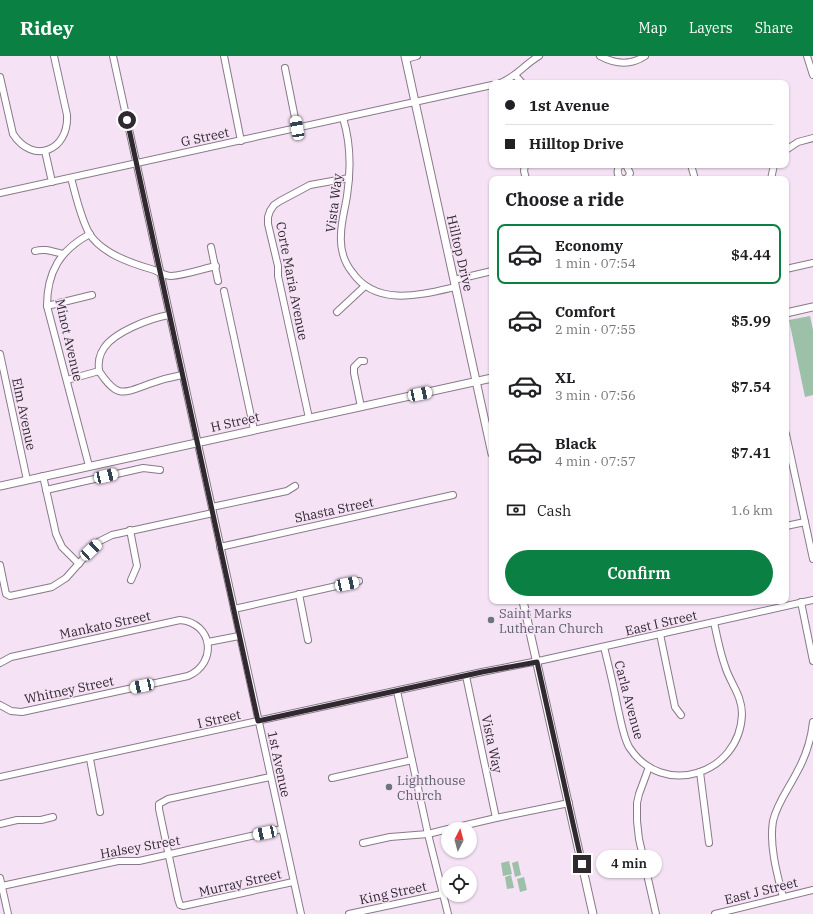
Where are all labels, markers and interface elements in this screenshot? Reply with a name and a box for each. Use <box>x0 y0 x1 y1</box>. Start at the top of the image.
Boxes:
text: Ridey <box>20 16 74 40</box>
text: Map <box>639 19 667 37</box>
text: Layers <box>689 19 733 37</box>
text: Share <box>755 19 793 37</box>
text: 1st Avenue <box>529 96 610 115</box>
route start <box>118 111 136 129</box>
car <box>289 115 305 141</box>
street label: G Street <box>179 124 231 150</box>
text: Hilltop Drive <box>529 134 624 153</box>
street label: Vista Way <box>322 173 346 233</box>
text: Choose a ride <box>505 188 624 211</box>
street label: Hilltop Drive <box>443 213 477 293</box>
street label: Corte Maria Avenue <box>272 220 312 342</box>
icon: car <box>507 236 543 272</box>
text: Economy <box>555 236 623 255</box>
text: $4.44 <box>731 245 771 264</box>
text: 1 min · 07:54 <box>555 255 636 272</box>
street label: Minot Avenue <box>51 297 87 383</box>
icon: car <box>507 302 543 338</box>
text: Comfort <box>555 302 615 321</box>
text: $5.99 <box>731 311 771 330</box>
text: 2 min · 07:55 <box>555 321 636 338</box>
icon: car <box>507 368 543 404</box>
text: XL <box>555 368 575 387</box>
street label: Elm Avenue <box>8 376 40 452</box>
text: $7.54 <box>731 377 771 396</box>
car <box>407 386 433 402</box>
text: 3 min · 07:56 <box>555 387 636 404</box>
street label: H Street <box>209 408 262 436</box>
icon: car <box>507 434 543 470</box>
text: Black <box>555 434 596 453</box>
text: $7.41 <box>731 443 771 462</box>
text: 4 min · 07:57 <box>555 453 636 470</box>
car <box>93 467 119 485</box>
street label: Shasta Street <box>293 493 375 527</box>
icon: cash <box>505 499 527 521</box>
text: Cash <box>537 501 571 520</box>
text: 1.6 km <box>731 502 773 519</box>
car <box>78 537 104 563</box>
button: Confirm <box>505 550 773 596</box>
car <box>334 576 360 592</box>
place label: Saint Marks Lutheran Church <box>499 605 604 637</box>
street label: East I Street <box>623 606 699 640</box>
street label: Mankato Street <box>58 607 153 643</box>
marker: Saint Marks Lutheran Church <box>486 615 496 625</box>
street label: Carla Avenue <box>610 659 648 741</box>
street label: Whitney Street <box>23 672 116 708</box>
car <box>129 678 155 694</box>
street label: I Street <box>196 706 243 732</box>
street label: Vista Way <box>478 713 506 775</box>
street label: 1st Avenue <box>264 729 294 799</box>
place label: Lighthouse Church <box>397 772 465 804</box>
marker: Lighthouse Church <box>384 782 394 792</box>
north arrow <box>441 822 477 858</box>
map controls <box>441 822 477 902</box>
car <box>252 825 278 841</box>
street label: Halsey Street <box>99 832 182 862</box>
callout: 4 min <box>596 850 662 878</box>
route end <box>573 855 591 873</box>
text: 4 min <box>611 855 647 872</box>
street label: Murray Street <box>197 865 283 901</box>
button: locate <box>441 866 477 902</box>
street label: East J Street <box>723 874 800 908</box>
street label: King Street <box>358 878 429 908</box>

